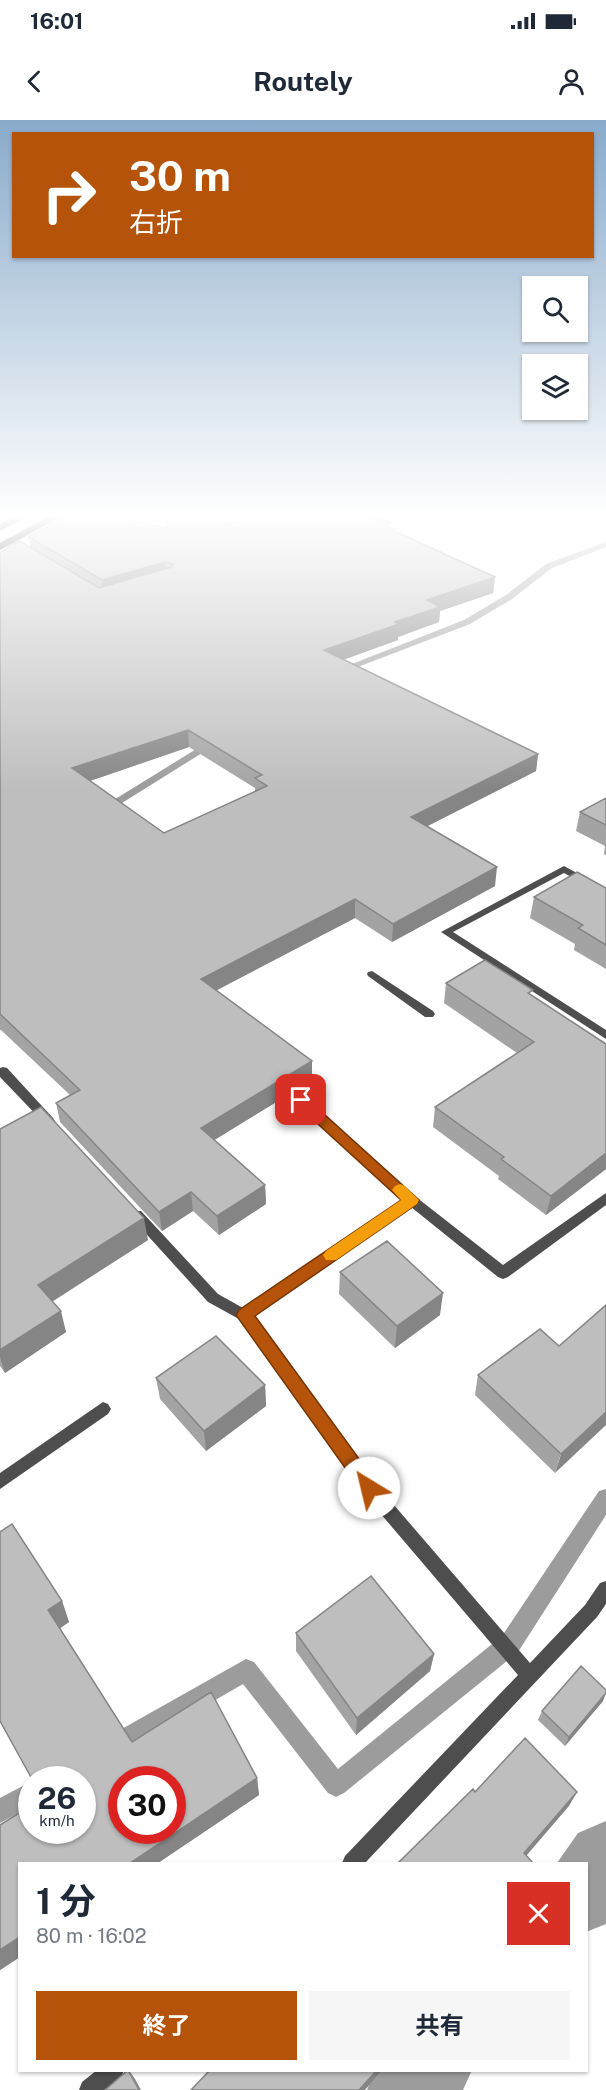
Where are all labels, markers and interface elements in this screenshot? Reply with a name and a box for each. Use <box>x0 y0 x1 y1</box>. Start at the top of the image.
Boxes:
text: 16:01 <box>30 8 83 34</box>
icon: back <box>18 65 51 98</box>
text: Routely <box>253 65 353 97</box>
icon: person <box>555 65 588 98</box>
text: 30 m <box>129 151 231 200</box>
icon: right <box>30 156 108 234</box>
text: 右折 <box>129 206 183 238</box>
map controls <box>522 276 588 420</box>
button: search <box>522 276 588 342</box>
button: layers <box>522 354 588 420</box>
pin <box>275 1074 326 1125</box>
icon: arrive <box>284 1083 317 1116</box>
position arrow <box>337 1456 401 1520</box>
speed limit sign: 30 <box>108 1766 186 1844</box>
text: 26 <box>38 1780 76 1816</box>
text: km/h <box>39 1812 75 1829</box>
text: 1 分 <box>36 1880 96 1922</box>
button: close <box>507 1882 570 1945</box>
text: 80 m · 16:02 <box>36 1924 147 1948</box>
button: 終了 <box>36 1991 297 2060</box>
button: 共有 <box>309 1991 570 2060</box>

